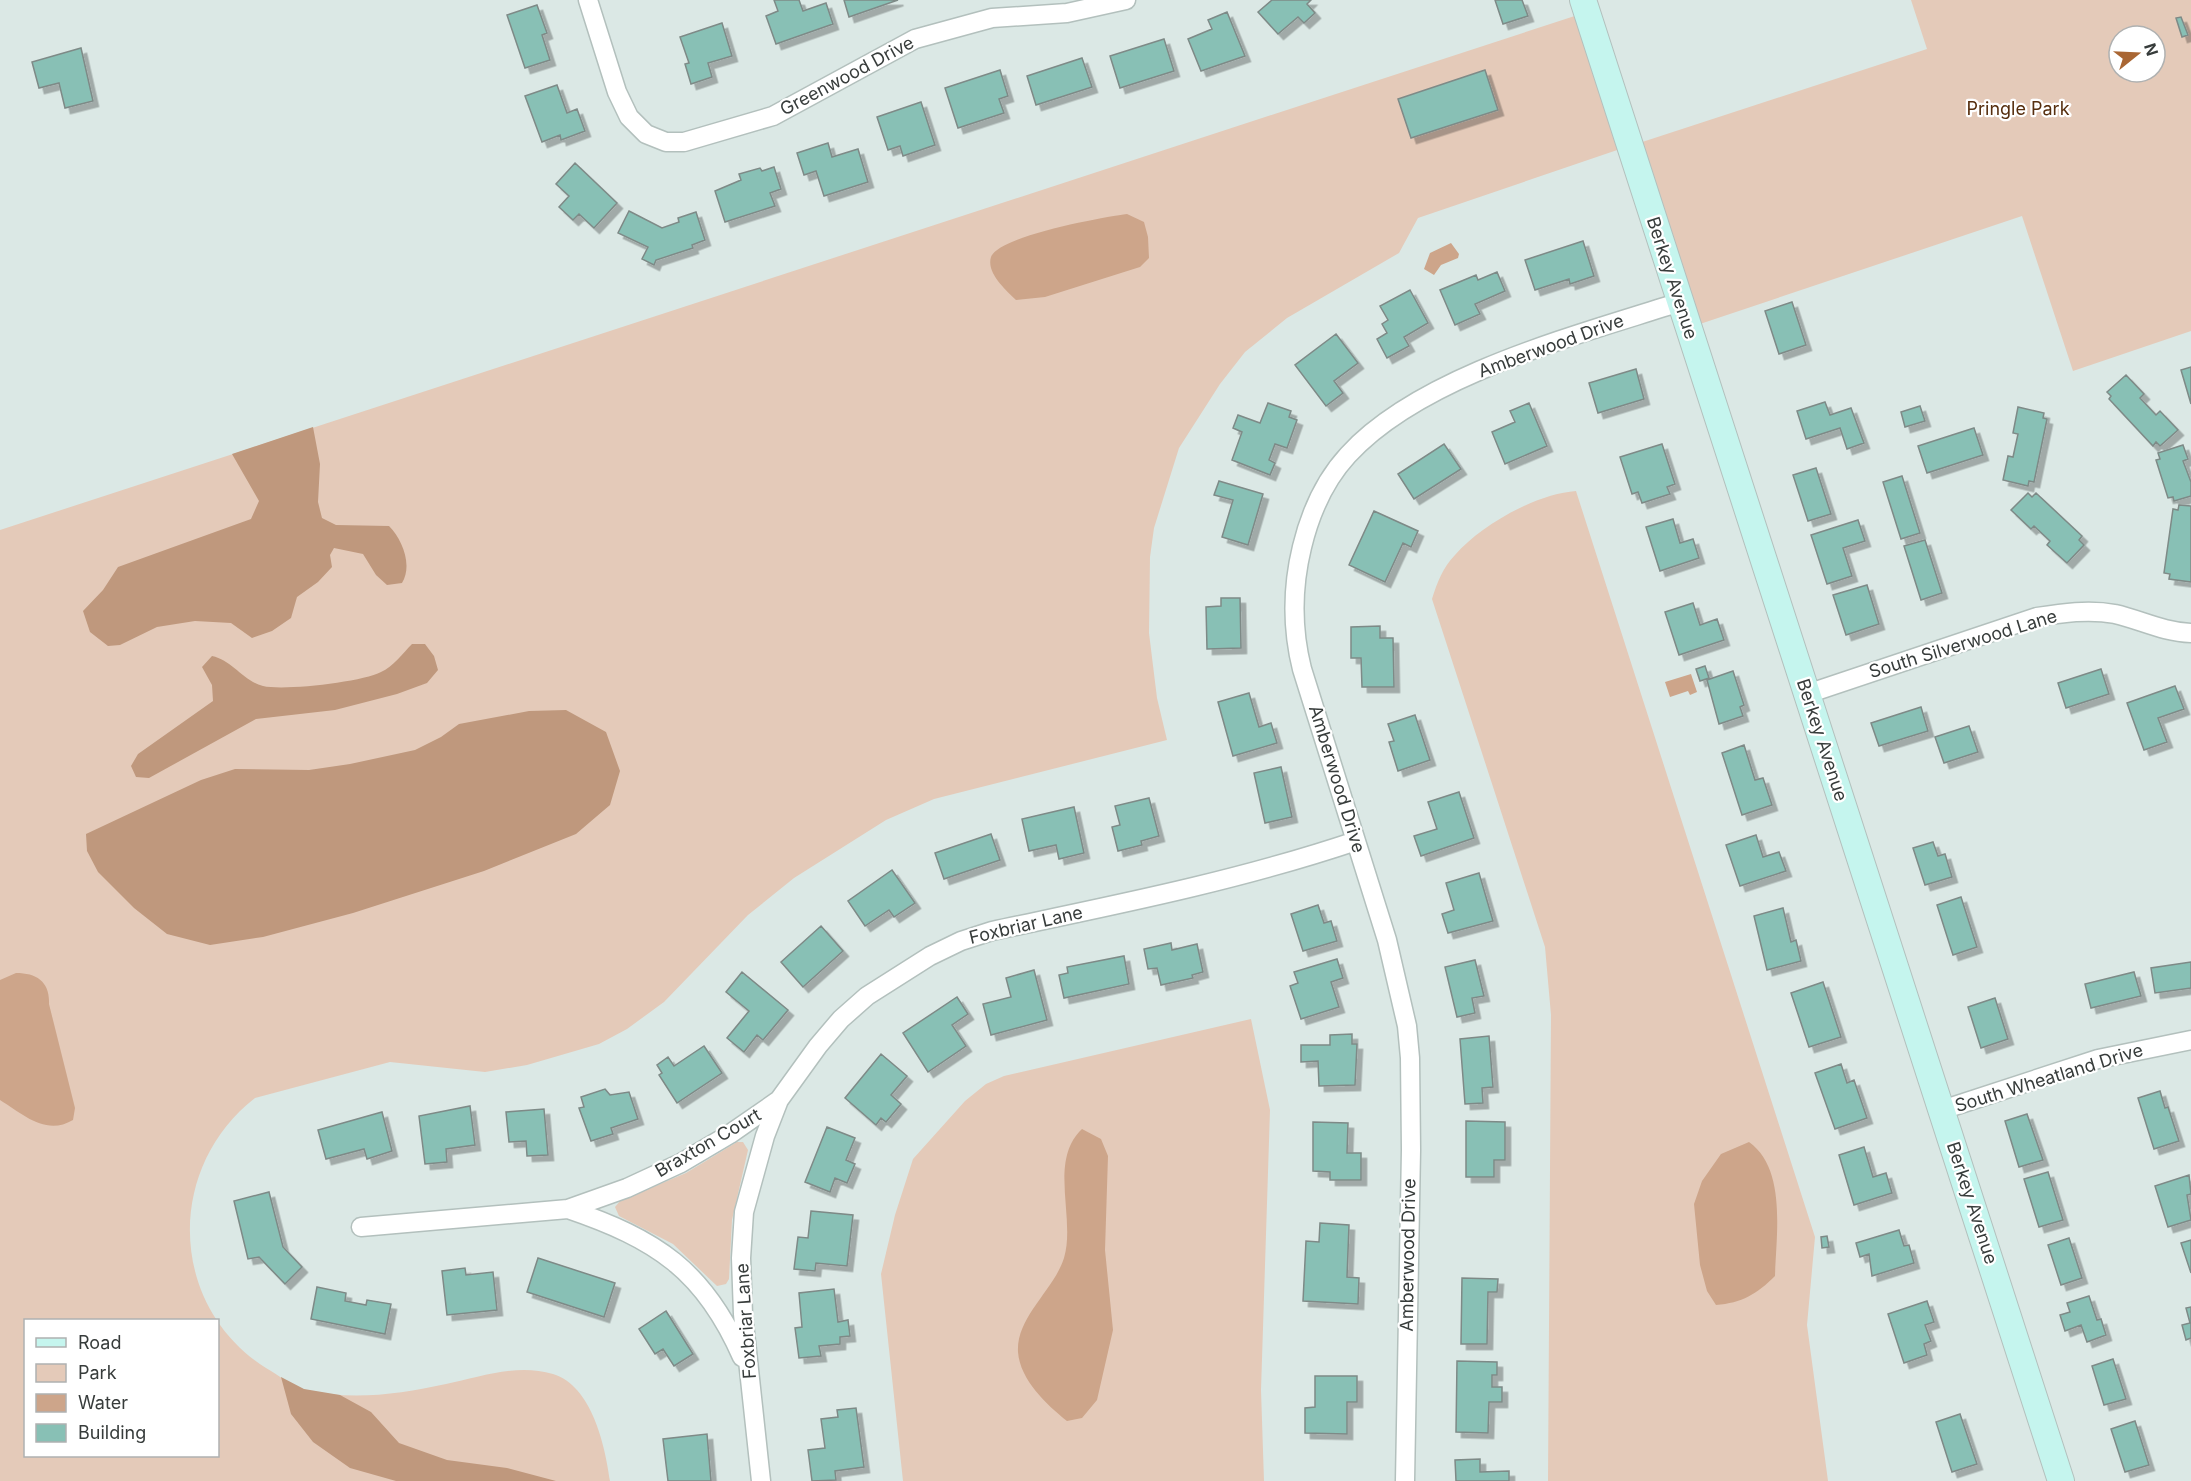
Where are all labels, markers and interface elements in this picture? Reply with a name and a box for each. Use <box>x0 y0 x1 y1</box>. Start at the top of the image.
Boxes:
north arrow <box>2107 24 2167 84</box>
street label: Greenwood Drive <box>776 31 917 120</box>
text: N <box>2140 40 2163 58</box>
park label: Pringle Park <box>1966 98 2070 119</box>
street label: Berkey Avenue <box>1643 214 1702 342</box>
street label: Amberwood Drive <box>1475 309 1626 382</box>
street label: South Silverwood Lane <box>1866 605 2059 682</box>
street label: Berkey Avenue <box>1793 676 1852 804</box>
street label: Amberwood Drive <box>1305 702 1370 855</box>
street label: Foxbriar Lane <box>967 901 1085 948</box>
street label: South Wheatland Drive <box>1952 1039 2145 1116</box>
street label: Braxton Court <box>651 1104 764 1181</box>
street label: Berkey Avenue <box>1943 1139 2002 1267</box>
street label: Amberwood Drive <box>1396 1178 1419 1332</box>
street label: Foxbriar Lane <box>731 1262 760 1380</box>
legend <box>24 1319 219 1457</box>
text: Road <box>78 1332 121 1353</box>
text: Park <box>78 1362 117 1383</box>
text: Water <box>78 1392 128 1413</box>
text: Building <box>78 1422 146 1443</box>

